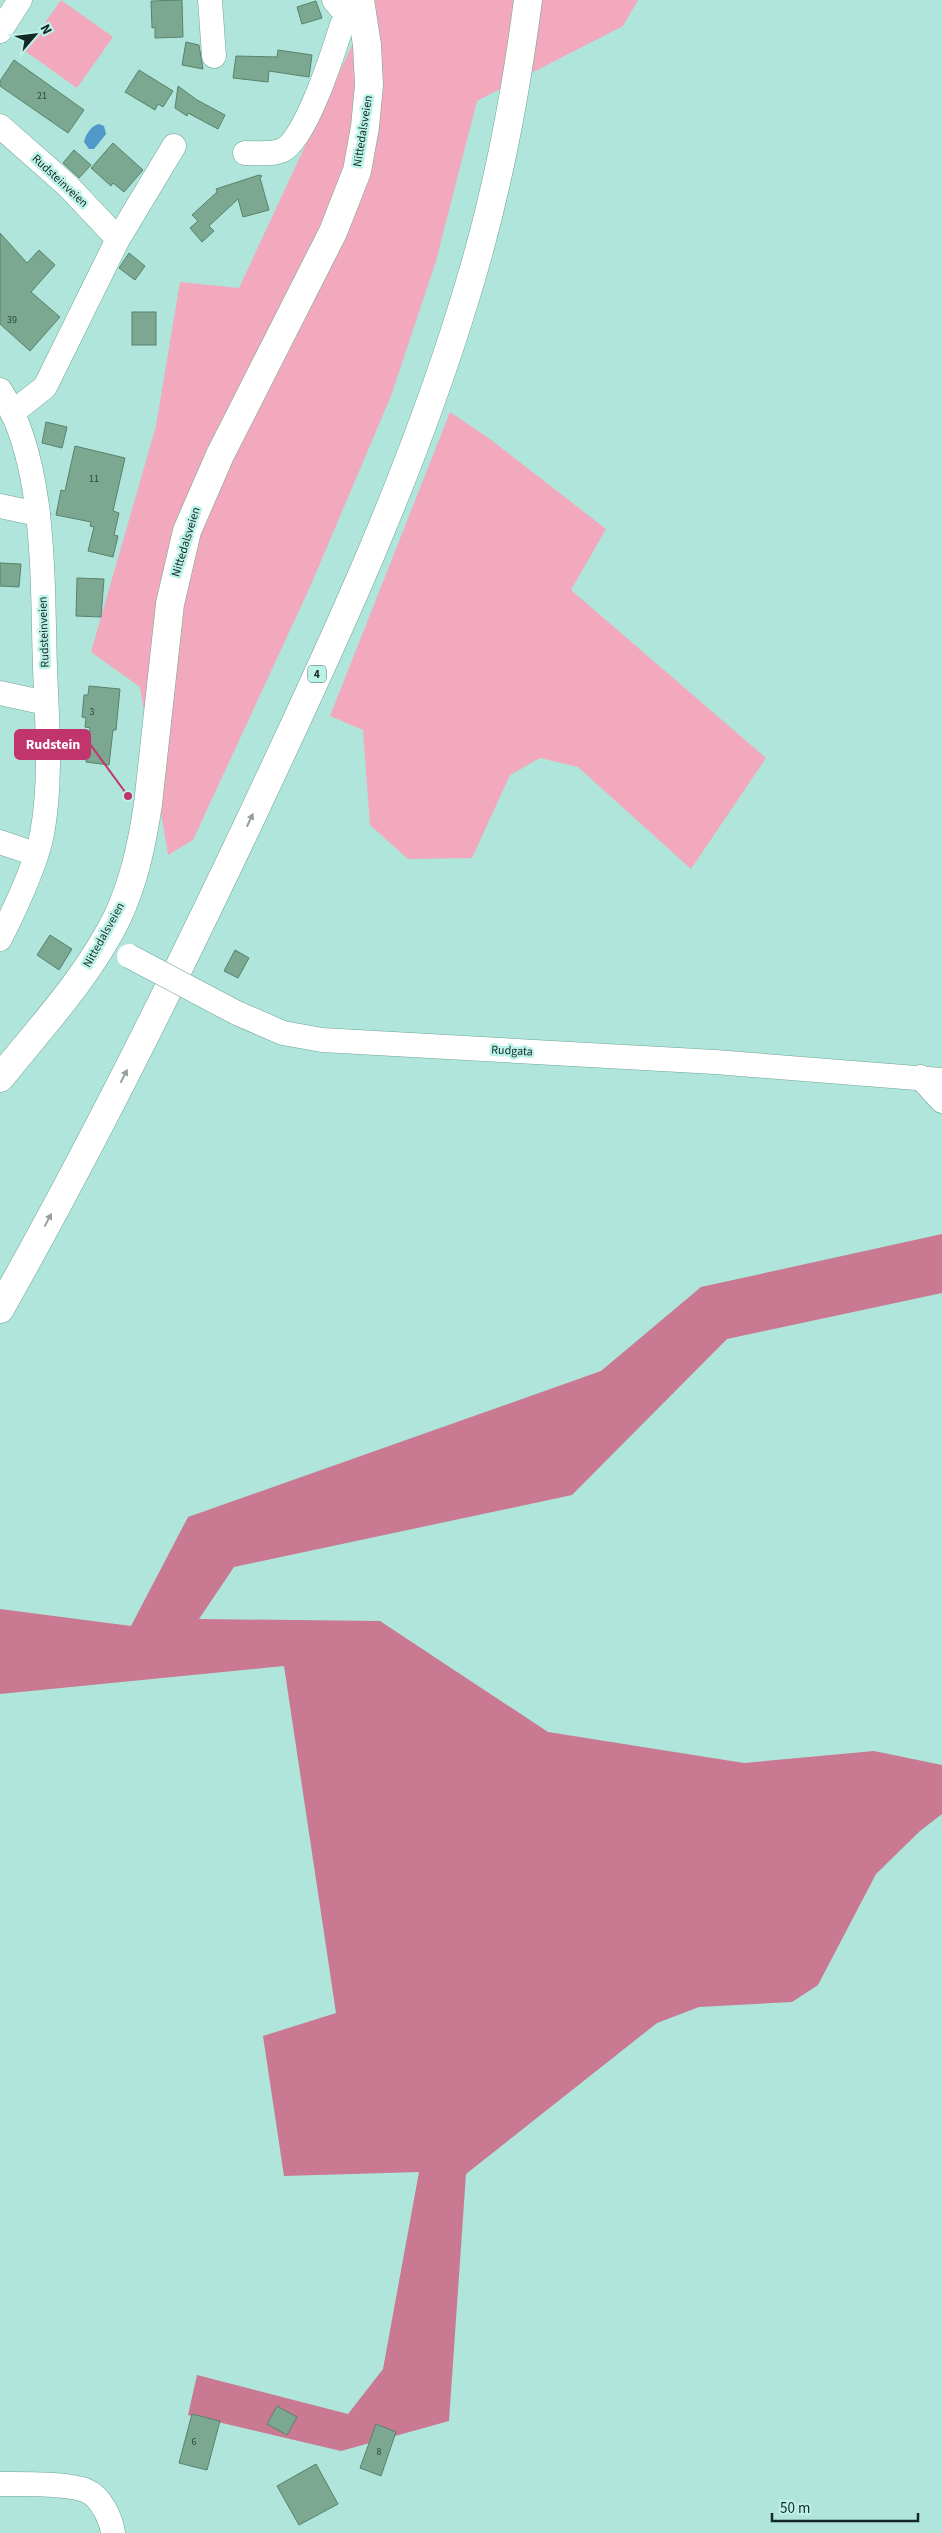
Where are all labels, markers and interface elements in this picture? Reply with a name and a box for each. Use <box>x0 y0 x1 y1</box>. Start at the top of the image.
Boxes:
north arrow <box>10 10 60 60</box>
text: N <box>35 21 57 38</box>
house number: 21 <box>37 89 47 103</box>
street label: Nittedalsveien <box>349 94 377 168</box>
street label: Rudsteinveien <box>28 151 92 211</box>
house number: 39 <box>7 313 17 327</box>
house number: 11 <box>89 472 99 486</box>
street label: Nittedalsveien <box>167 505 205 579</box>
street label: Rudsteinveien <box>34 596 54 668</box>
road number: 4 <box>308 666 326 682</box>
house number: 3 <box>90 705 95 719</box>
callout: Rudstein <box>15 730 90 759</box>
text: Rudstein <box>26 735 80 755</box>
one-way arrow <box>246 813 254 827</box>
street label: Nittedalsveien <box>79 899 129 971</box>
street label: Rudgata <box>491 1041 533 1061</box>
one-way arrow <box>120 1069 128 1083</box>
one-way arrow <box>44 1213 53 1226</box>
house number: 6 <box>192 2435 197 2449</box>
house number: 8 <box>377 2445 382 2459</box>
scale bar <box>772 2490 918 2522</box>
text: 50 m <box>780 2498 810 2519</box>

